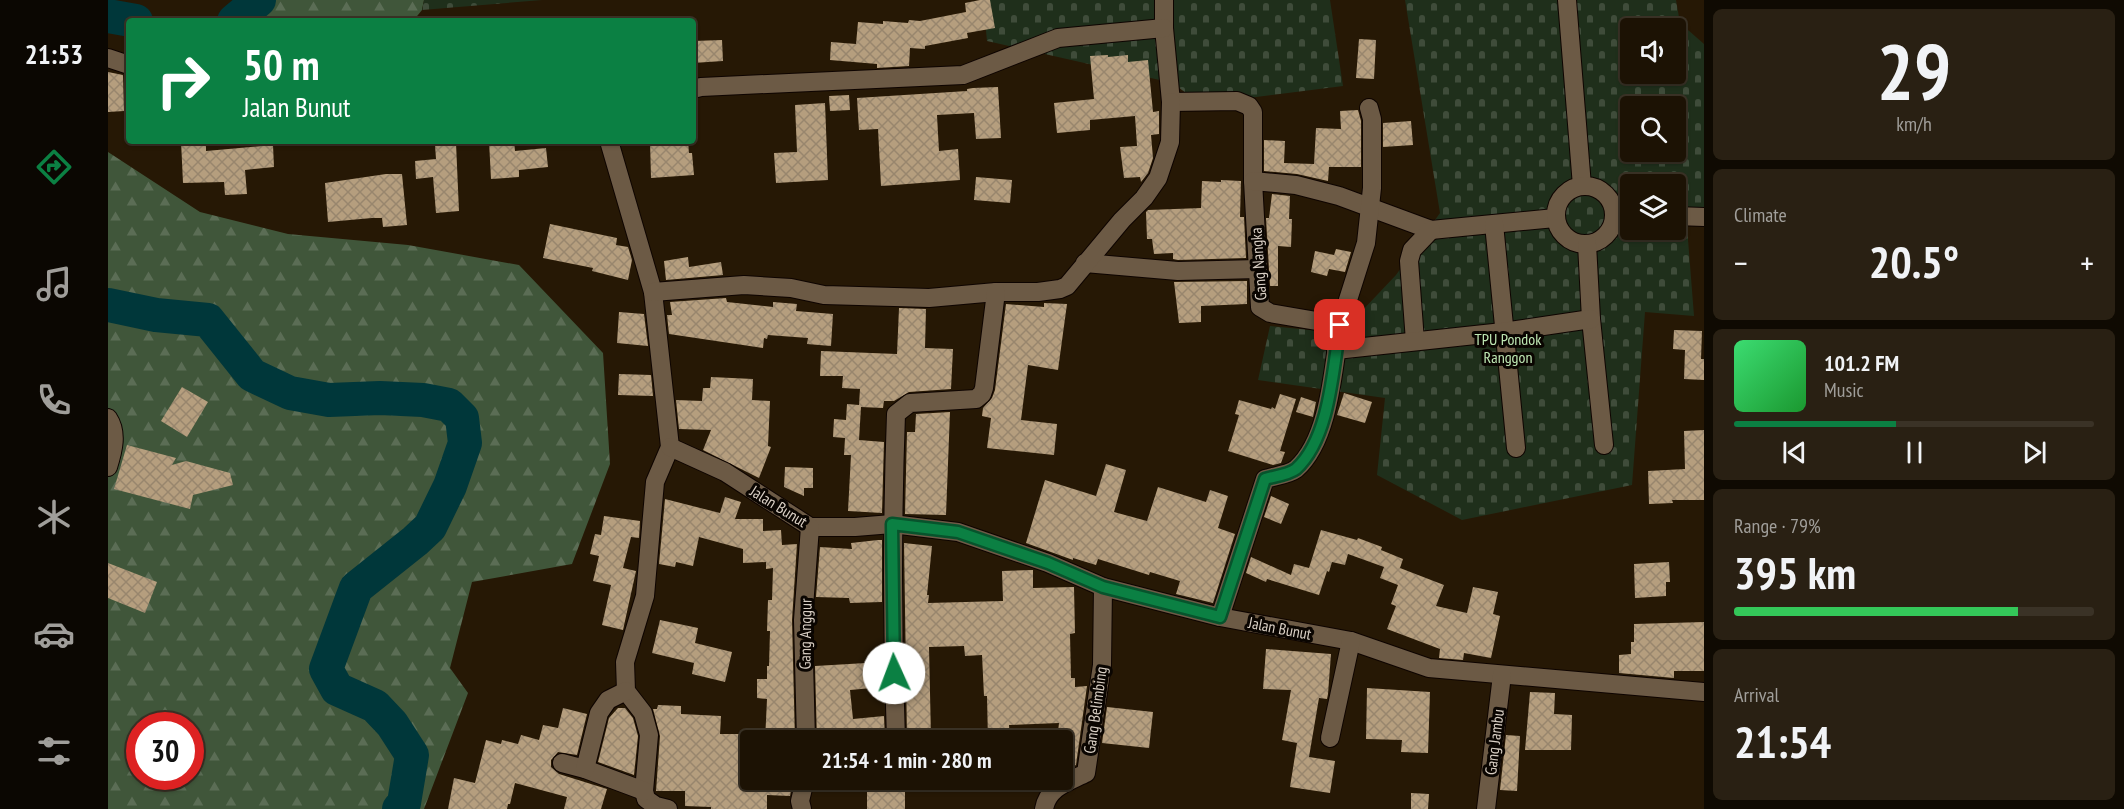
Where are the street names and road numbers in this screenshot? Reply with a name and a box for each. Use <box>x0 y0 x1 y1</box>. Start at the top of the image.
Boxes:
street label: Gang Nangka <box>1245 227 1271 301</box>
street label: Jalan Bunut <box>746 480 812 532</box>
street label: Gang Anggur <box>794 598 816 670</box>
street label: Jalan Bunut <box>1246 612 1314 644</box>
street label: Gang Belimbing <box>1079 665 1111 755</box>
street label: Gang Jambu <box>1480 708 1508 776</box>

